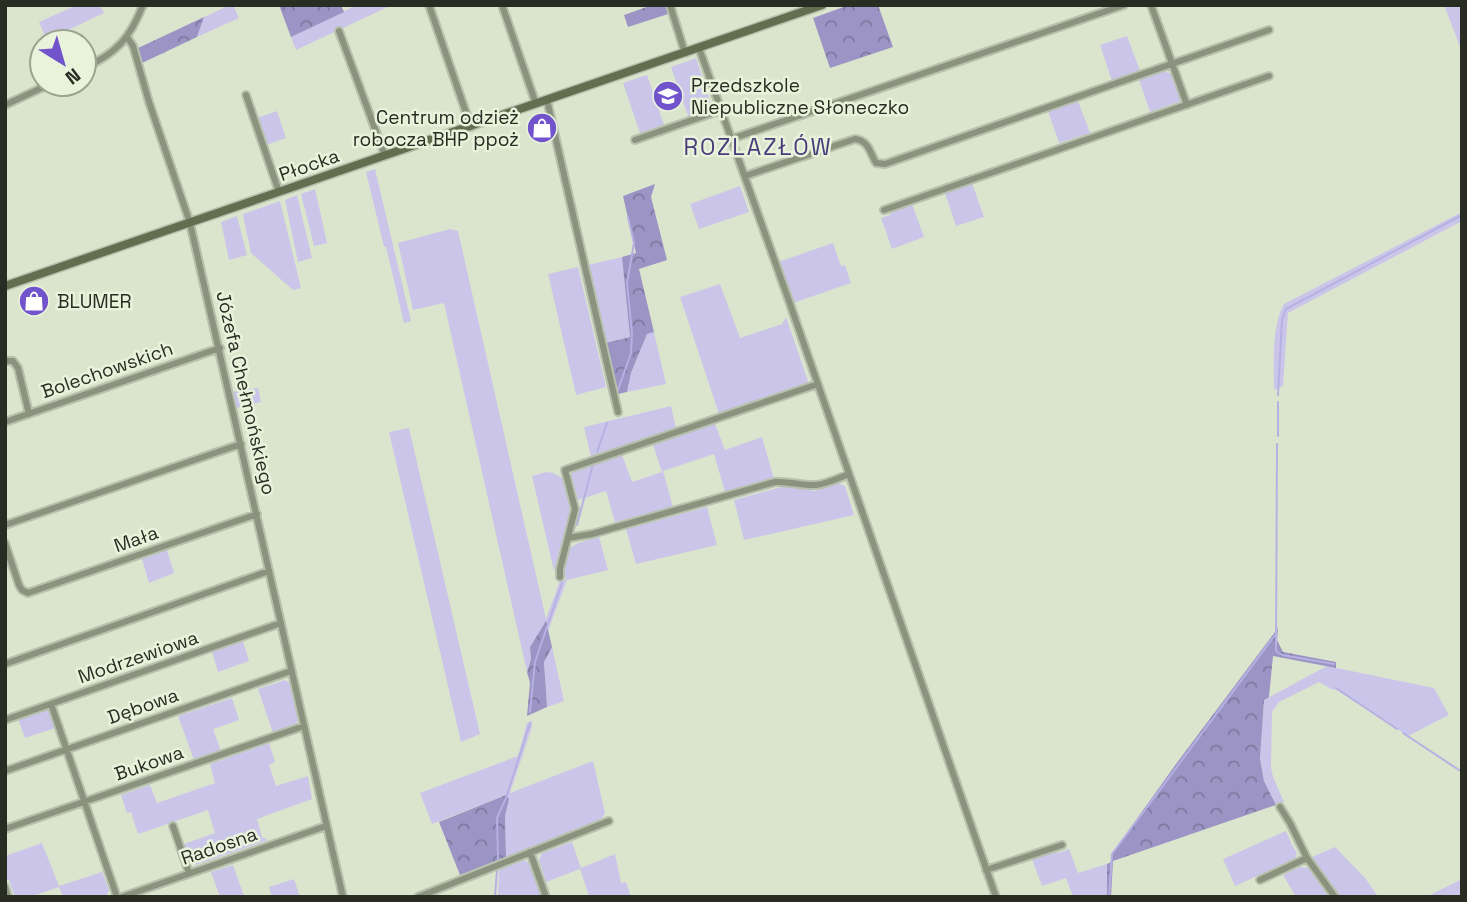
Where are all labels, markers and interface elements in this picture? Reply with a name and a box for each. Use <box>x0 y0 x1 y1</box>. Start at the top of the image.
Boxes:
north arrow <box>28 28 98 98</box>
text: N <box>60 62 86 90</box>
place label: Przedszkole Niepubliczne Słoneczko <box>691 73 909 120</box>
school or university icon: Przedszkole Niepubliczne Słoneczko <box>651 79 685 113</box>
place label: Centrum odzież robocza BHP ppoż <box>353 105 519 152</box>
shop icon: Centrum odzież robocza BHP ppoż <box>525 111 559 145</box>
district label: ROZLAZŁÓW <box>683 132 833 162</box>
street label: Płocka <box>276 143 342 187</box>
shop icon: BLUMER <box>17 284 51 318</box>
place label: BLUMER <box>57 289 131 314</box>
street label: Józefa Chełmońskiego <box>210 289 282 497</box>
street label: Bolechowskich <box>38 336 176 404</box>
street label: Mała <box>111 520 161 558</box>
street label: Modrzewiowa <box>75 625 202 689</box>
street label: Dębowa <box>104 682 182 730</box>
street label: Bukowa <box>111 740 187 786</box>
street label: Radosna <box>177 821 261 871</box>

